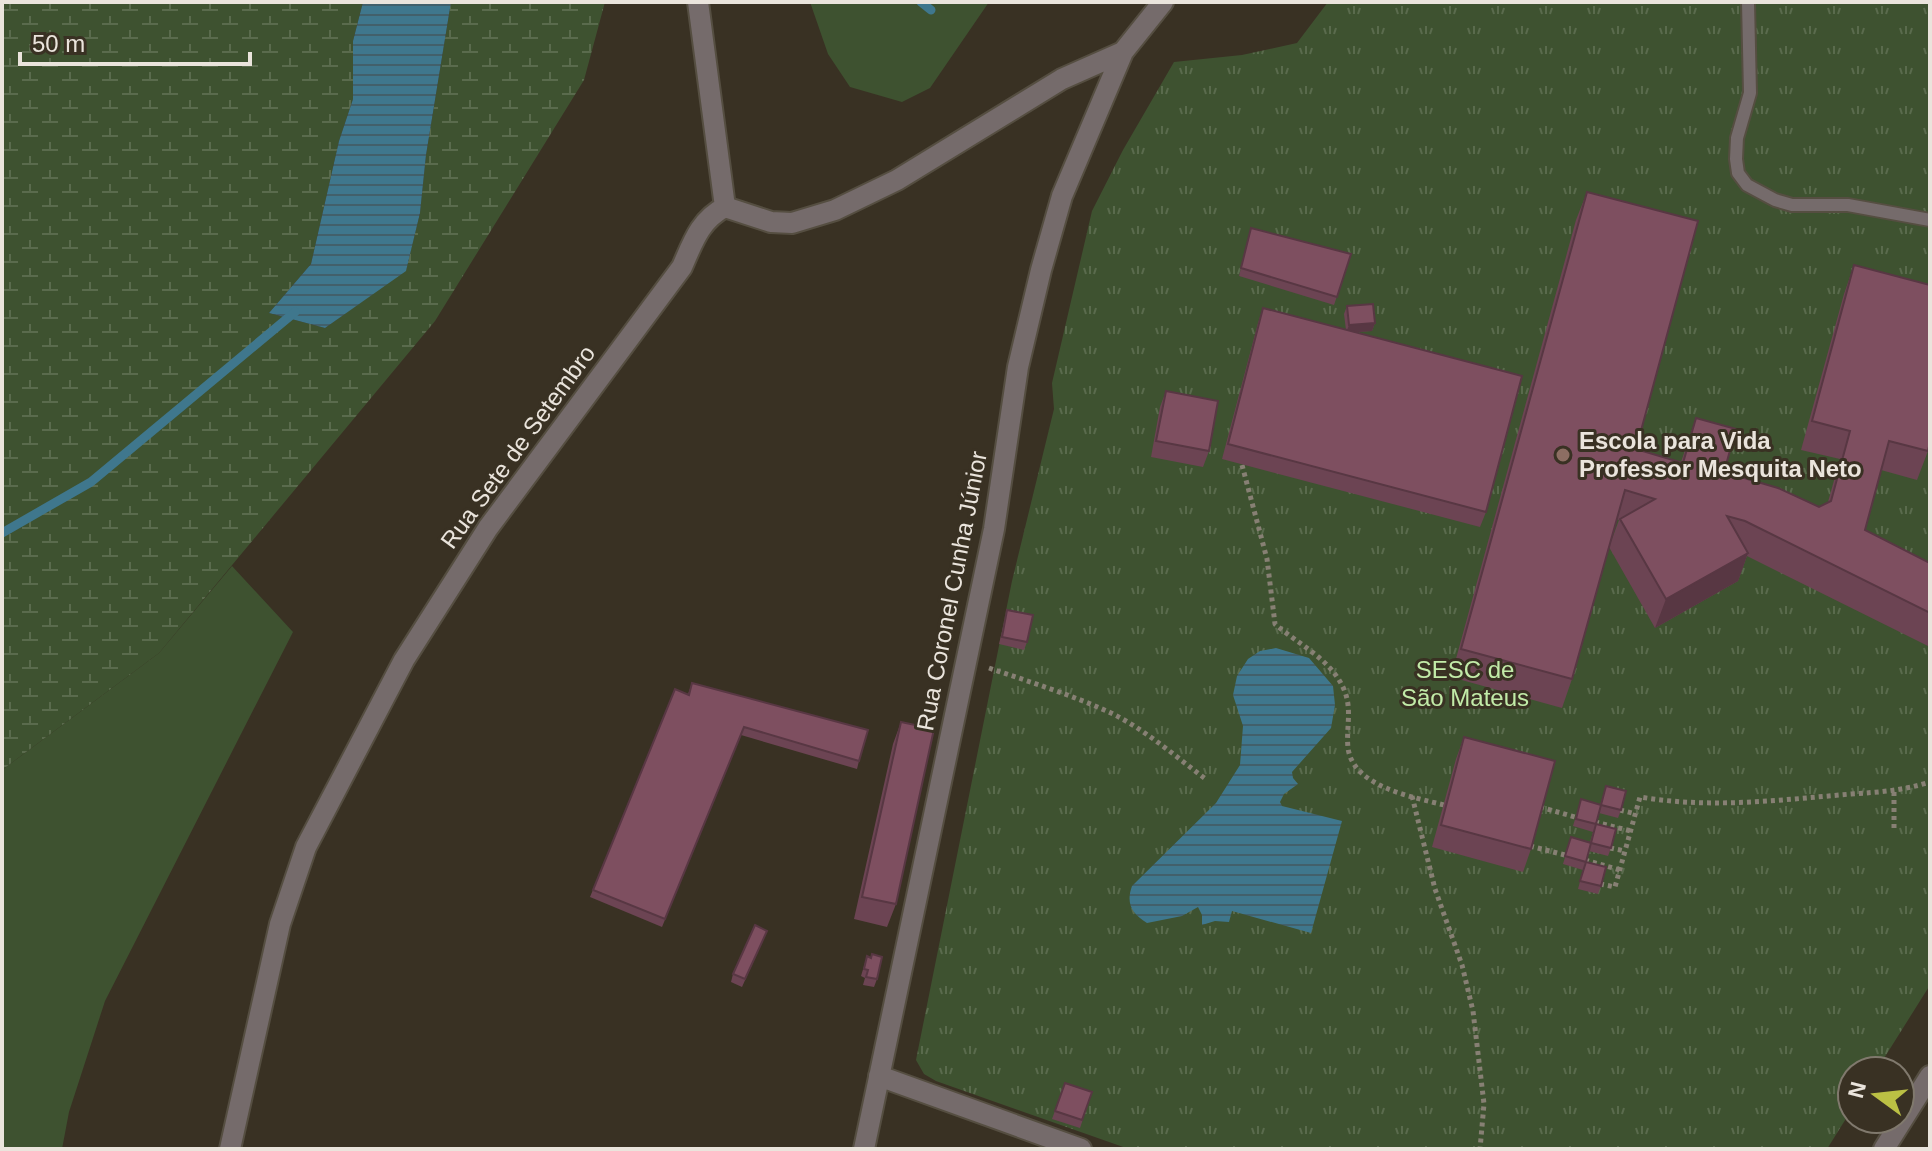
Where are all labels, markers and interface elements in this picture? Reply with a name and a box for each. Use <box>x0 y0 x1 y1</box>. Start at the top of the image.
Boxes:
scale bar <box>20 16 250 66</box>
text: 50 m <box>32 30 85 57</box>
street label: Rua Sete de Setembro <box>435 340 600 553</box>
place label: Escola para Vida Professor Mesquita Neto <box>1579 427 1862 482</box>
marker: Escola para Vida Professor Mesquita Neto <box>1554 446 1572 464</box>
street label: Rua Coronel Cunha Júnior <box>911 449 992 733</box>
park label: SESC de São Mateus <box>1401 656 1529 711</box>
north arrow <box>1836 1055 1916 1135</box>
text: N <box>1843 1079 1871 1101</box>

